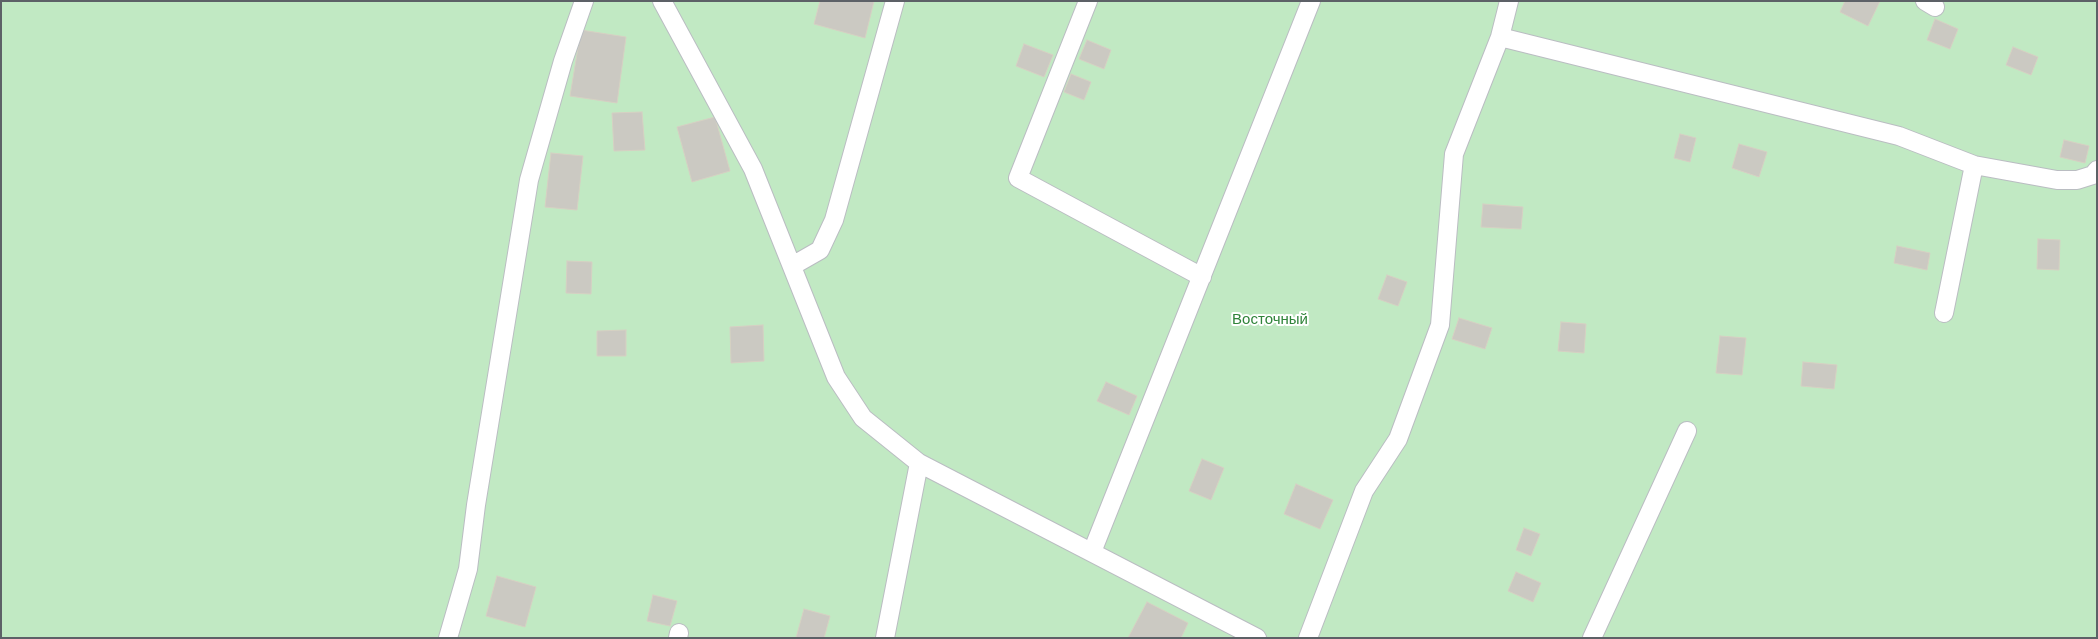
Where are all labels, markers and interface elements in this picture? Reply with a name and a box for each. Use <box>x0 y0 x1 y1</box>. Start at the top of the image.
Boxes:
park label: Восточный <box>1232 311 1308 329</box>

